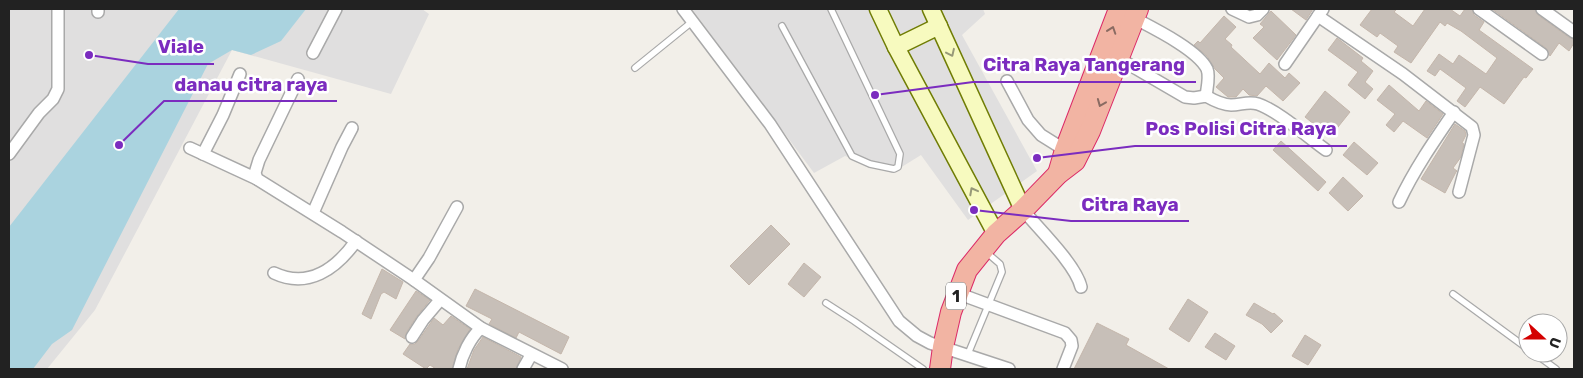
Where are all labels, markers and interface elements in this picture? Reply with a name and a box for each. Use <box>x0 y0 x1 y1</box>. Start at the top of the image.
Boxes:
one-way arrow <box>1106 26 1116 35</box>
callout: Viale <box>148 30 214 64</box>
text: Viale <box>158 35 204 58</box>
one-way arrow <box>945 48 956 57</box>
callout: Citra Raya Tangerang <box>973 48 1196 82</box>
text: Citra Raya Tangerang <box>983 53 1185 76</box>
callout: danau citra raya <box>164 67 337 101</box>
text: danau citra raya <box>174 73 328 96</box>
one-way arrow <box>1097 98 1107 107</box>
callout: Pos Polisi Citra Raya <box>1135 112 1347 146</box>
text: Pos Polisi Citra Raya <box>1145 117 1337 140</box>
one-way arrow <box>969 187 979 196</box>
callout: Citra Raya <box>1071 187 1189 221</box>
text: Citra Raya <box>1081 193 1179 216</box>
road number: 1 <box>946 282 966 310</box>
north arrow <box>1518 313 1568 363</box>
text: U <box>1545 335 1564 350</box>

